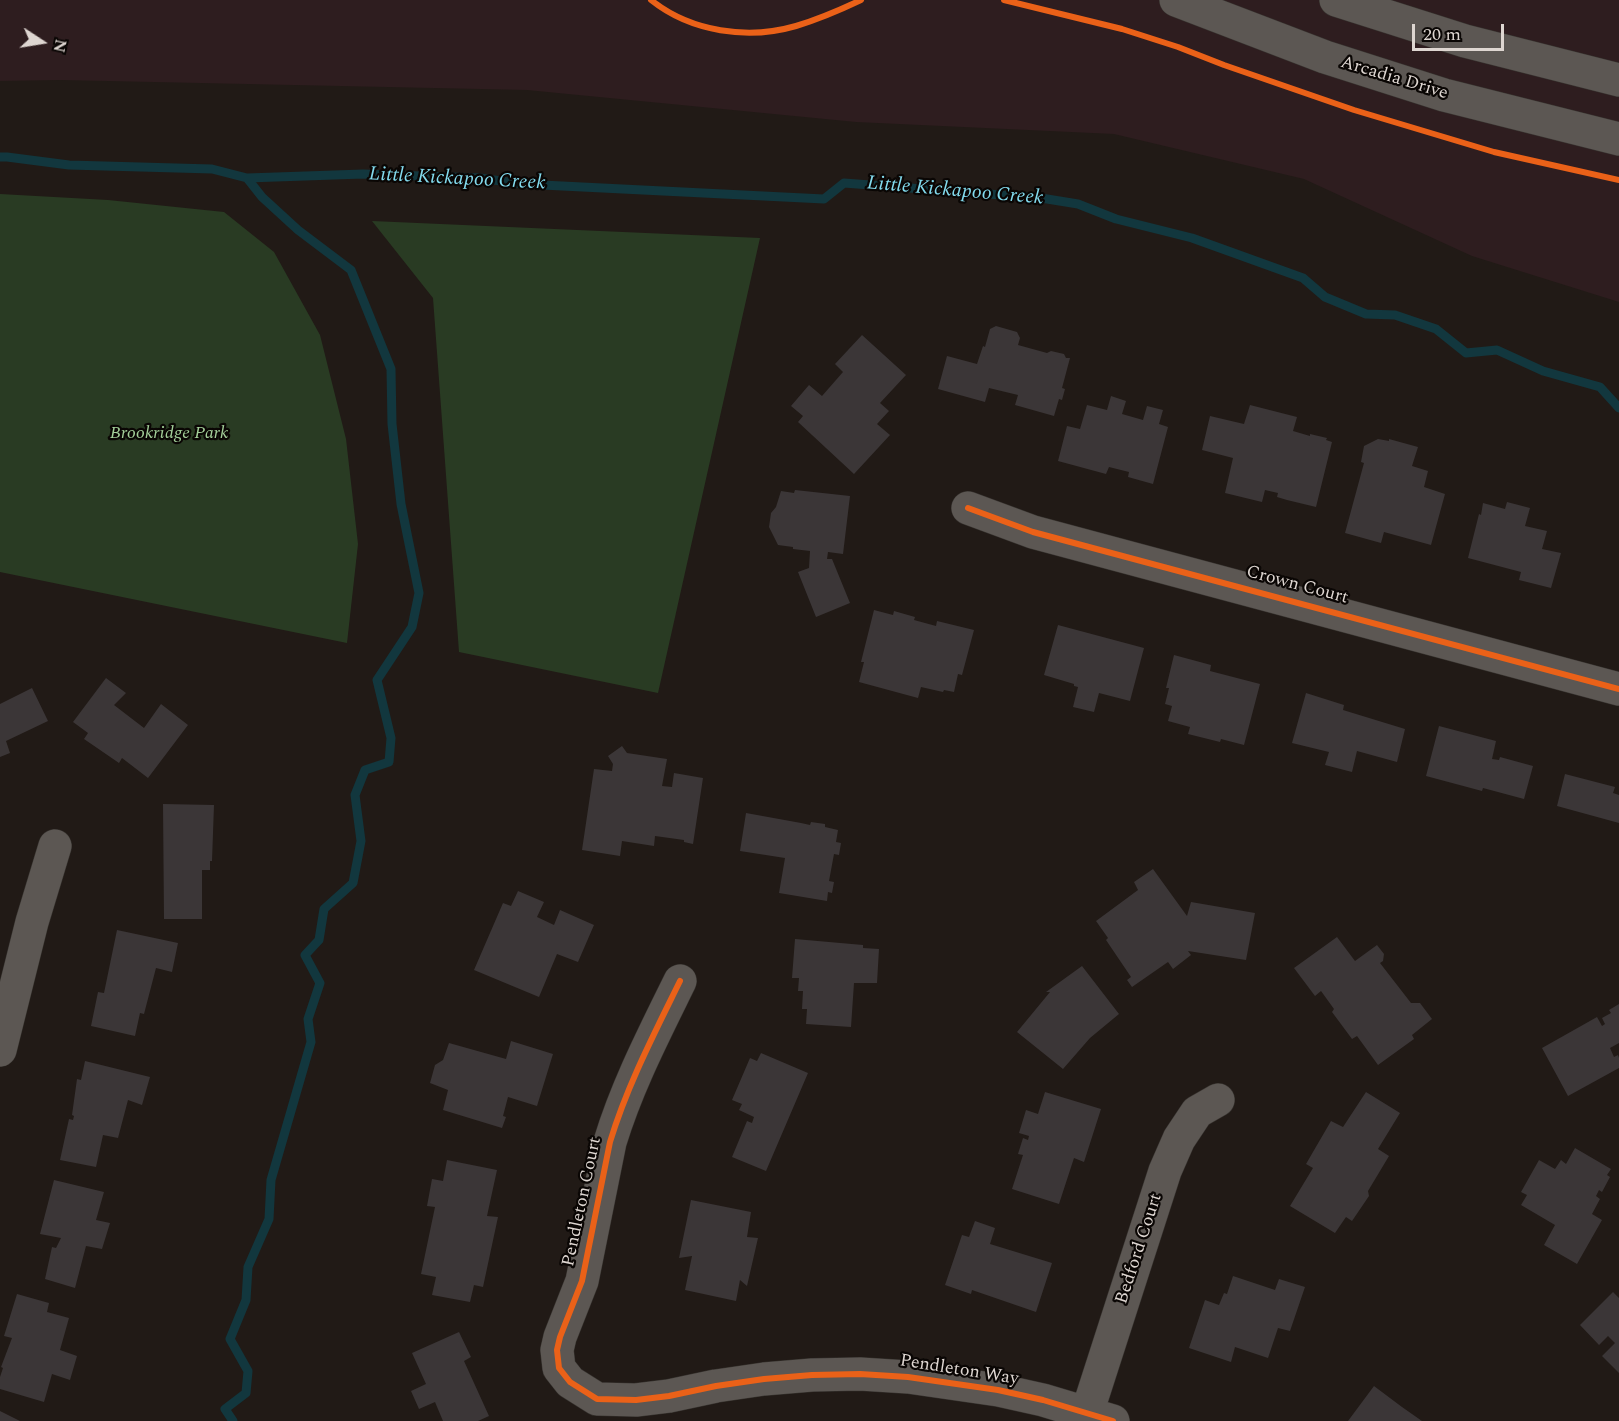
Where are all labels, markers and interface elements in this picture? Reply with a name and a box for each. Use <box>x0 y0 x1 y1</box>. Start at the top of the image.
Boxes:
north arrow <box>12 12 72 72</box>
scale bar <box>1415 12 1506 50</box>
text: 20 m <box>1423 21 1461 48</box>
text: N <box>47 37 73 55</box>
street label: Arcadia Drive <box>1338 52 1450 106</box>
water label: Little Kickapoo Creek <box>368 163 546 197</box>
water label: Little Kickapoo Creek <box>866 172 1044 212</box>
park label: Brookridge Park <box>110 423 228 445</box>
street label: Crown Court <box>1244 562 1350 610</box>
street label: Pendleton Court <box>559 1135 607 1269</box>
street label: Bedford Court <box>1112 1191 1168 1307</box>
street label: Pendleton Way <box>898 1351 1020 1391</box>

